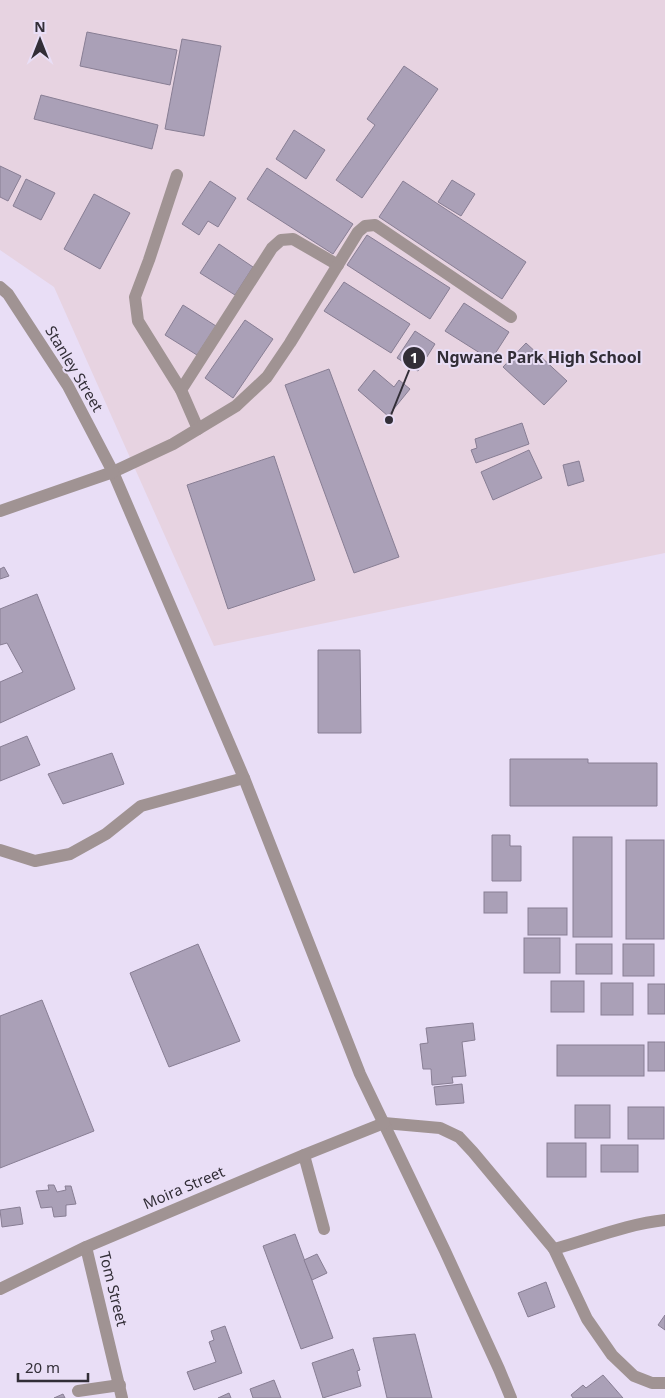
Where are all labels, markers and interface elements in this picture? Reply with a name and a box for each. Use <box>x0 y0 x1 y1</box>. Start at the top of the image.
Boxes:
north arrow <box>15 15 65 65</box>
text: N <box>34 17 46 36</box>
street label: Stanley Street <box>41 322 109 416</box>
callout: Ngwane Park High School <box>402 342 652 373</box>
text: Ngwane Park High School <box>436 346 642 368</box>
text: 1 <box>410 347 418 367</box>
street label: Moira Street <box>140 1161 228 1213</box>
street label: Tom Street <box>95 1249 133 1329</box>
scale bar <box>18 1350 88 1382</box>
text: 20 m <box>25 1357 60 1377</box>

